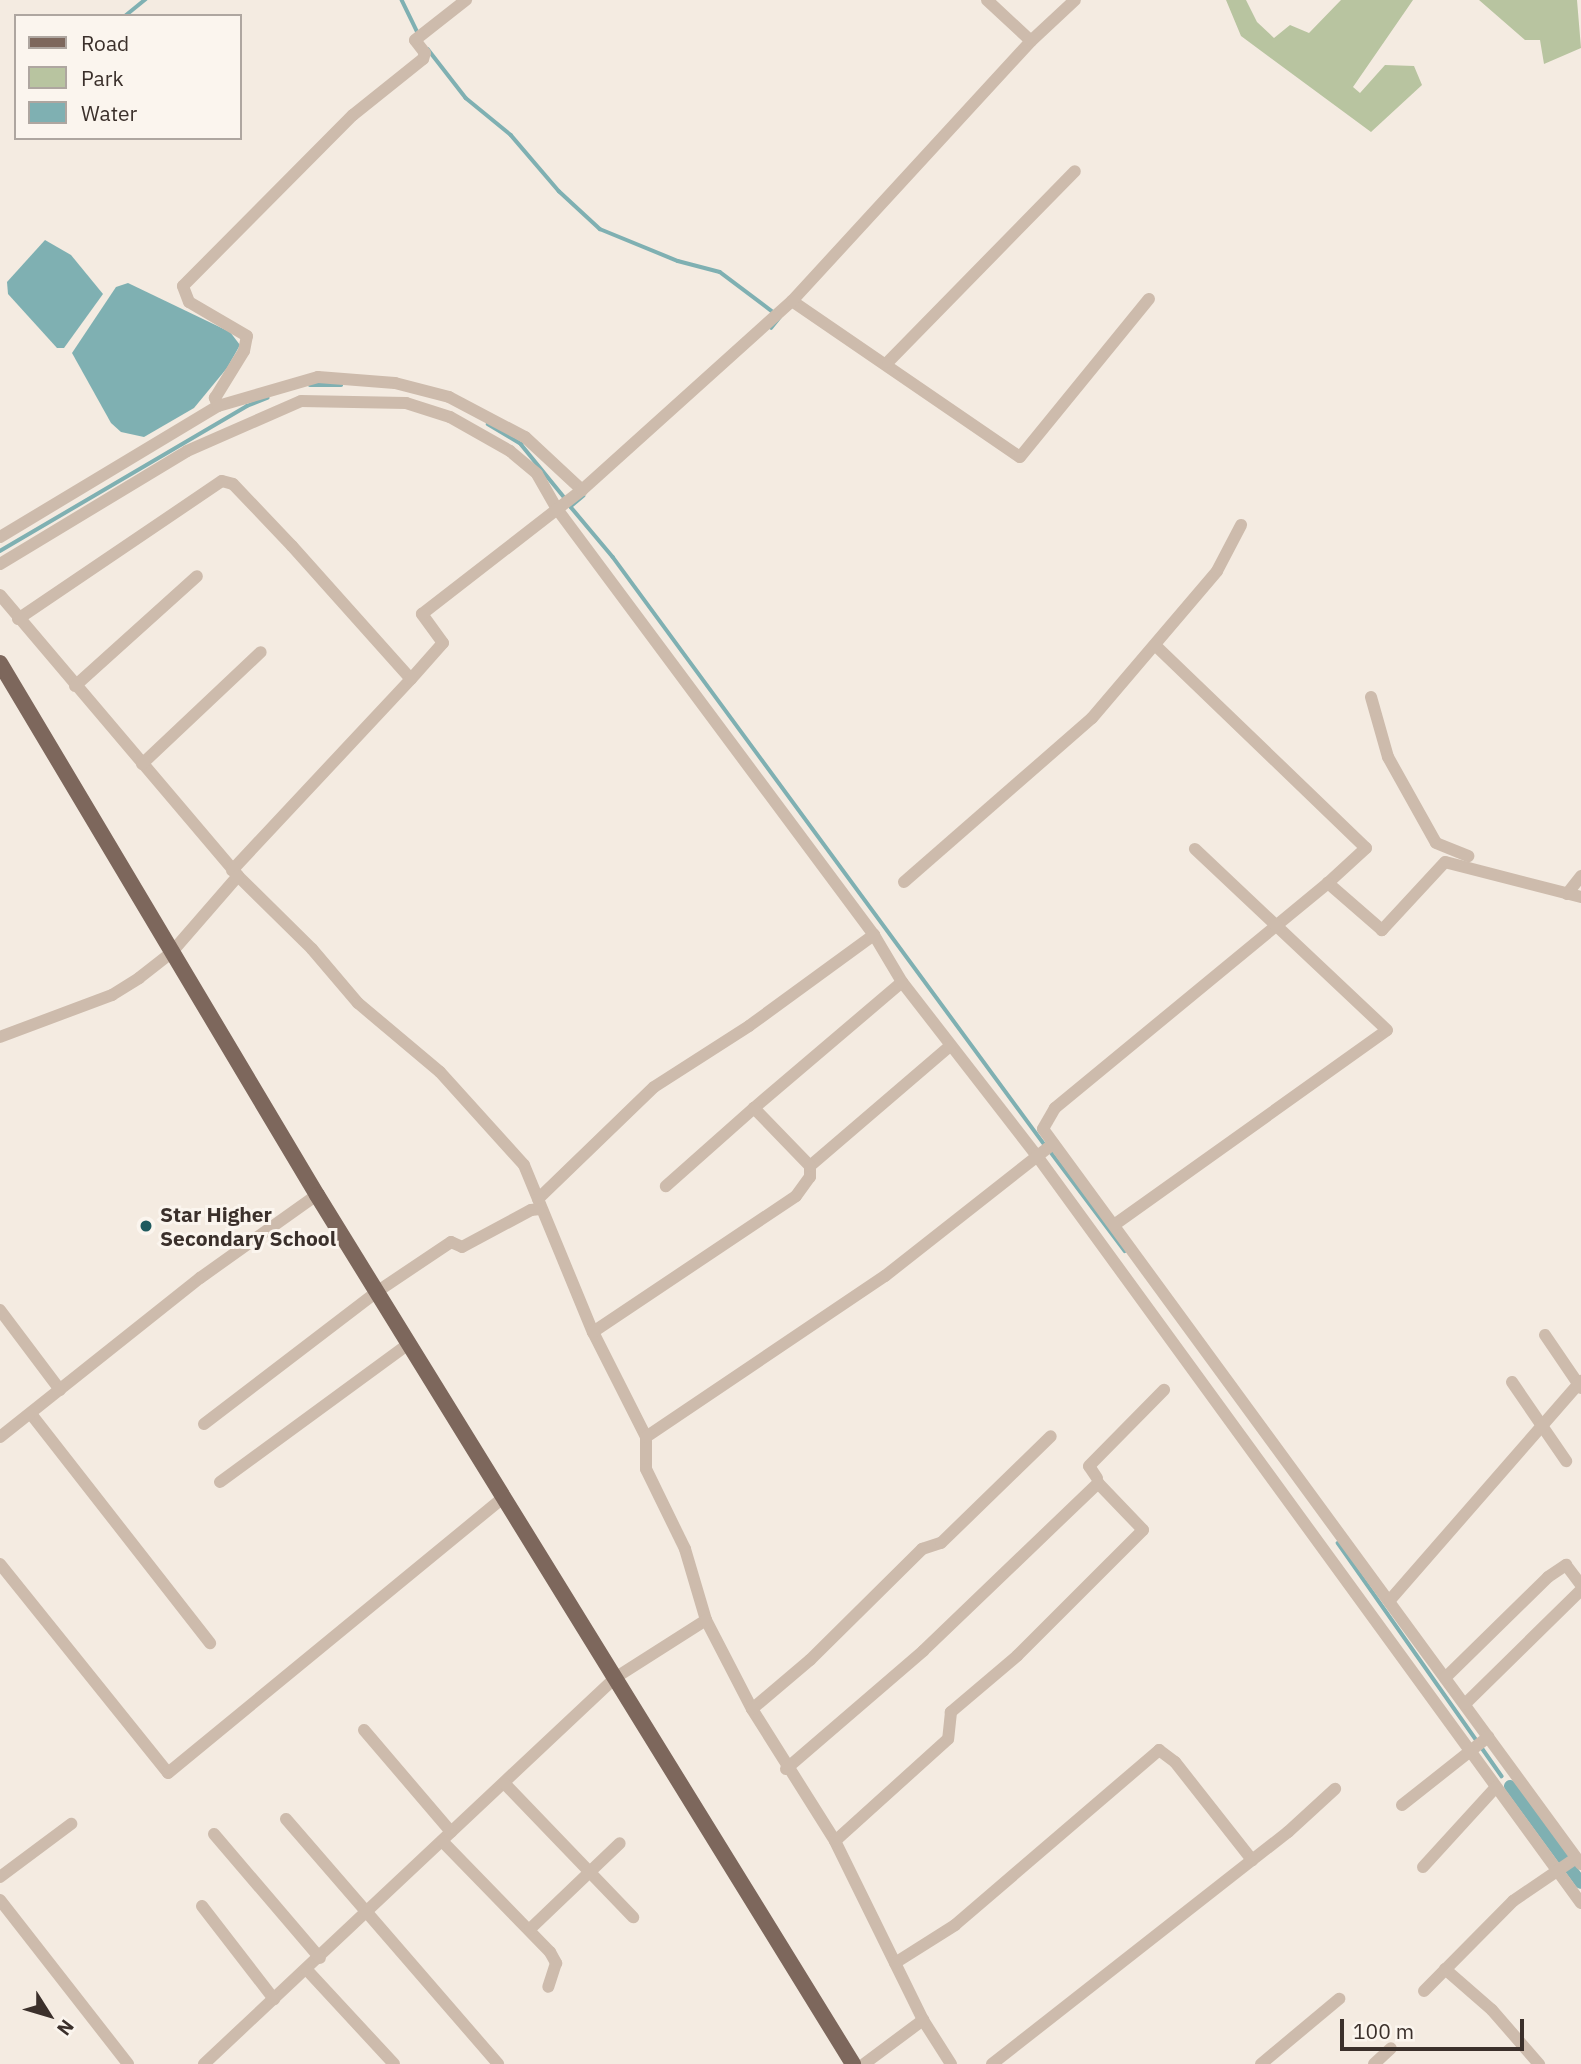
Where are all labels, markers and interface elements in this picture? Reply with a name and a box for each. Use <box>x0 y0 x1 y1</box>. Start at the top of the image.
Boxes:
legend <box>14 14 242 140</box>
text: Road <box>81 29 129 57</box>
text: Park <box>81 64 124 92</box>
text: Water <box>81 99 137 127</box>
place label: Star Higher Secondary School <box>160 1201 336 1251</box>
marker: Star Higher Secondary School <box>138 1218 154 1234</box>
north arrow <box>14 1980 84 2050</box>
scale bar <box>1343 2004 1527 2048</box>
text: N <box>52 2015 80 2040</box>
text: 100 m <box>1353 2017 1414 2045</box>

